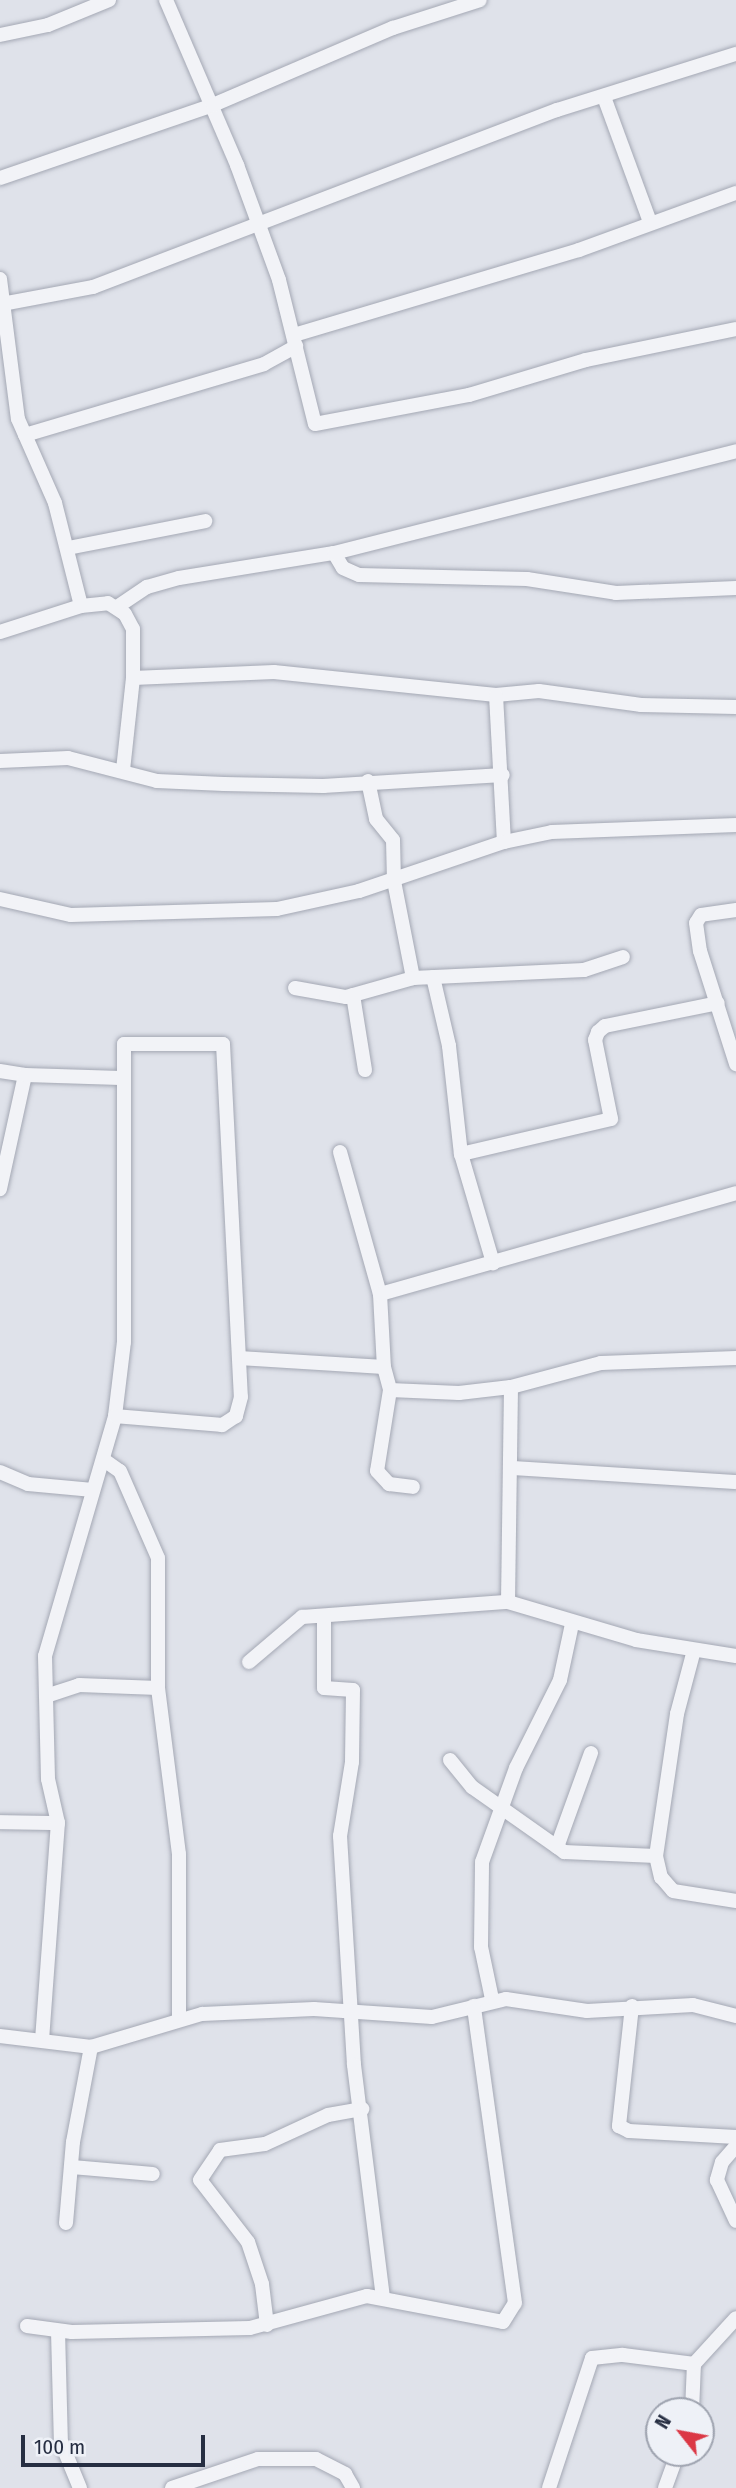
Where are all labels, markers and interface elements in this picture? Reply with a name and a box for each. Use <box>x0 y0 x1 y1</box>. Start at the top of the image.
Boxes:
north arrow <box>645 2397 715 2467</box>
text: N <box>650 2411 676 2433</box>
scale bar <box>24 2422 208 2466</box>
text: 100 m <box>34 2434 85 2460</box>

